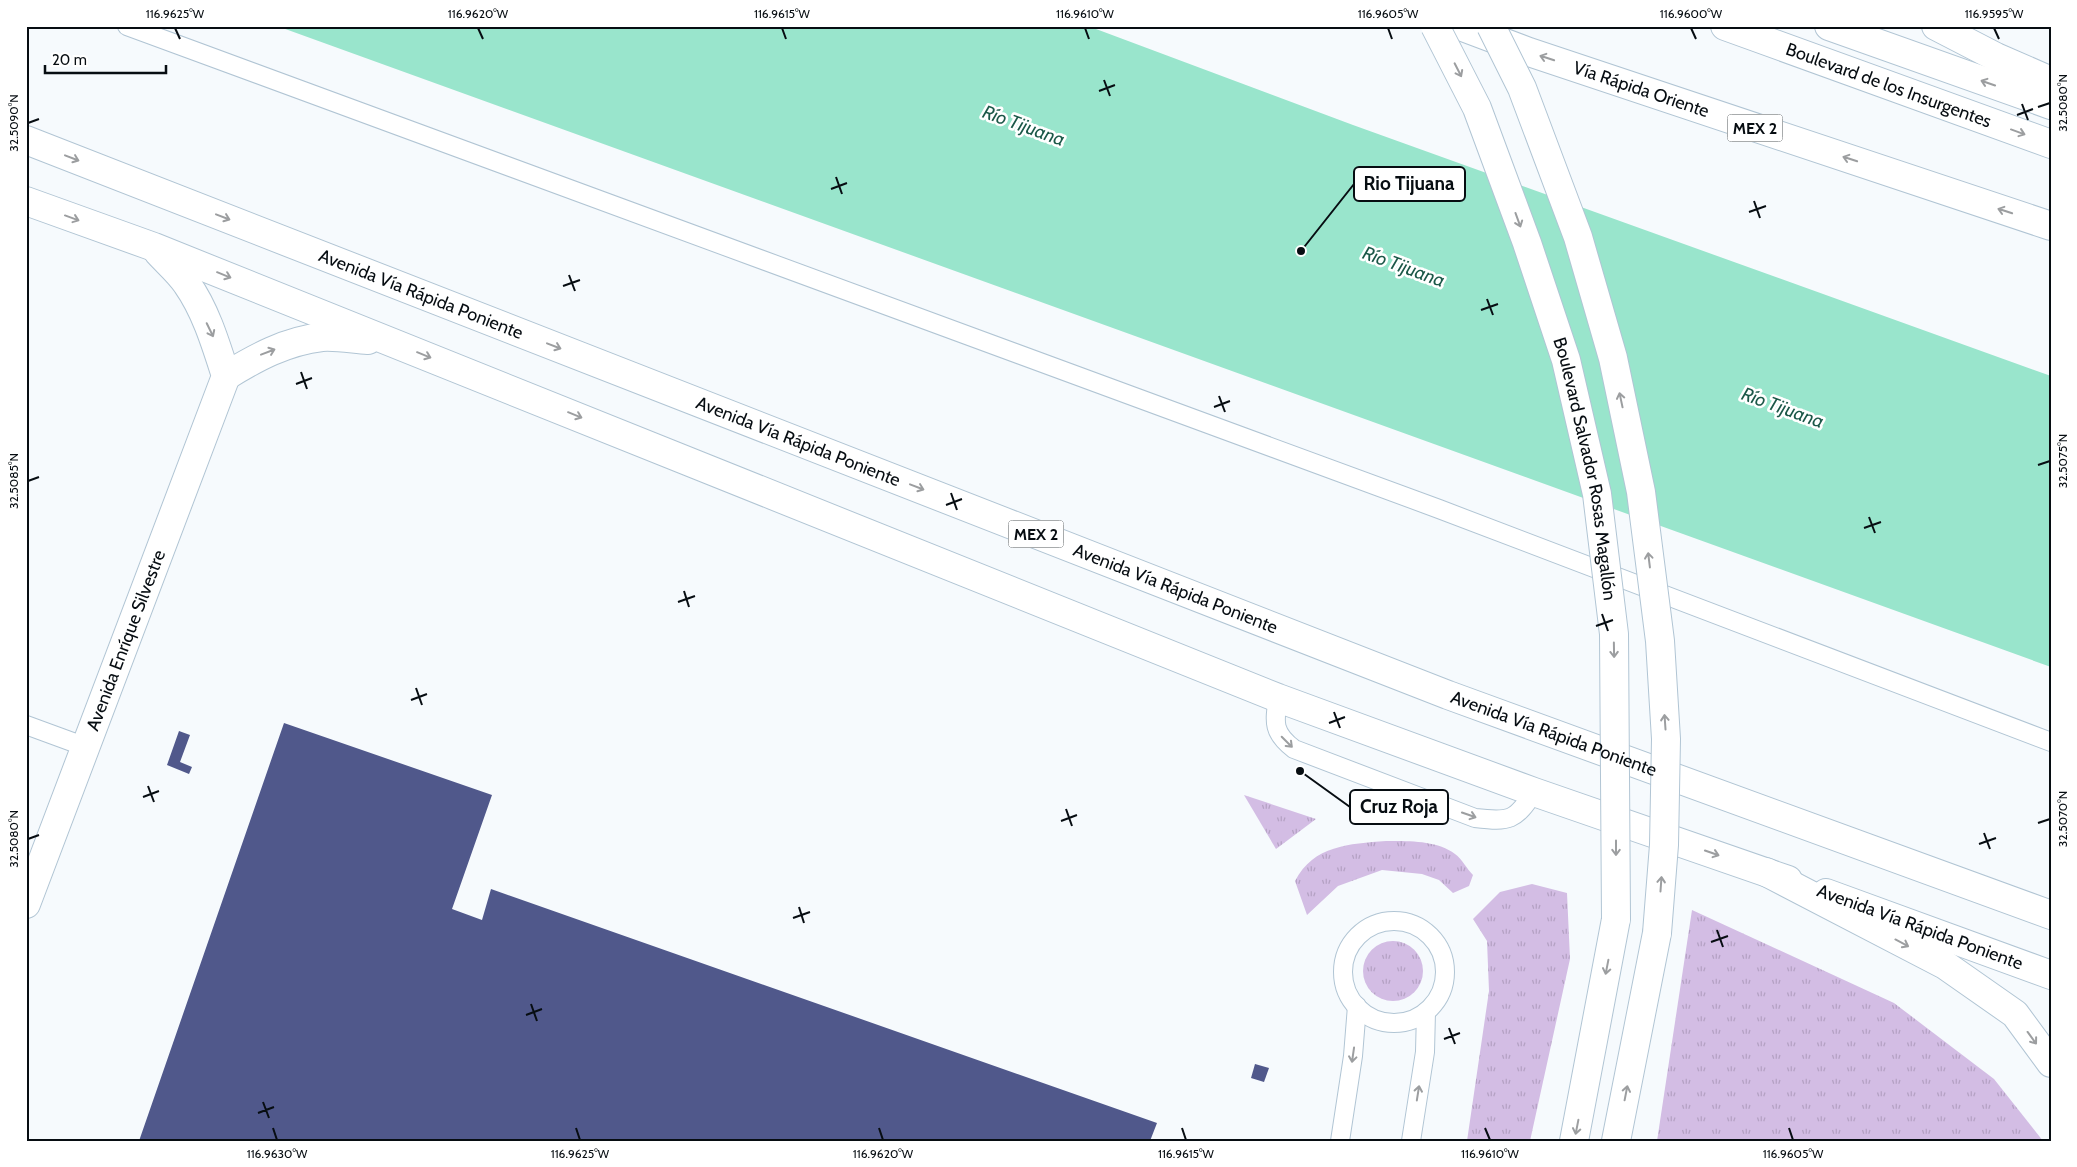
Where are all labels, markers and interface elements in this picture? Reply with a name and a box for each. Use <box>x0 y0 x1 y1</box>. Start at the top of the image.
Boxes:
text: 116.9625°W <box>146 6 205 21</box>
text: 116.9620°W <box>448 6 509 21</box>
text: 116.9615°W <box>754 6 811 21</box>
text: 116.9610°W <box>1056 6 1115 21</box>
text: 116.9605°W <box>1358 6 1419 21</box>
text: 116.9600°W <box>1660 6 1723 21</box>
text: 116.9595°W <box>1965 6 2024 21</box>
street label: Boulevard de los Insurgentes <box>1783 38 1994 132</box>
scale bar <box>45 42 166 74</box>
text: 20 m <box>52 51 87 69</box>
one-way arrow <box>1539 53 1555 62</box>
street label: Vía Rápida Oriente <box>1570 57 1712 122</box>
one-way arrow <box>1453 62 1463 77</box>
text: 32.5080°N <box>2055 74 2070 132</box>
one-way arrow <box>1981 78 1996 87</box>
text: 32.5090°N <box>6 94 21 152</box>
water label: Río Tijuana <box>980 100 1068 151</box>
road number: MEX 2 <box>1728 115 1782 142</box>
one-way arrow <box>2009 128 2025 137</box>
one-way arrow <box>64 153 79 163</box>
one-way arrow <box>1843 154 1859 164</box>
callout: Rio Tijuana <box>1354 167 1465 201</box>
text: Rio Tijuana <box>1364 172 1455 195</box>
one-way arrow <box>1997 206 2013 215</box>
one-way arrow <box>215 212 230 222</box>
one-way arrow <box>1514 212 1523 227</box>
one-way arrow <box>64 213 80 223</box>
water label: Río Tijuana <box>1360 241 1448 292</box>
street label: Avenida Vía Rápida Poniente <box>316 244 526 344</box>
one-way arrow <box>216 271 231 280</box>
one-way arrow <box>206 322 215 337</box>
street label: Boulevard Salvador Rosas Magallón <box>1548 334 1621 602</box>
one-way arrow <box>546 341 561 351</box>
one-way arrow <box>260 347 275 357</box>
one-way arrow <box>416 350 431 360</box>
water label: Río Tijuana <box>1739 382 1827 433</box>
street label: Avenida Vía Rápida Poniente <box>693 392 904 491</box>
one-way arrow <box>1616 393 1626 409</box>
one-way arrow <box>566 411 582 420</box>
text: 32.5075°N <box>2055 434 2070 488</box>
text: 32.5085°N <box>6 453 21 509</box>
one-way arrow <box>909 483 924 493</box>
road number: MEX 2 <box>1008 520 1064 548</box>
street label: Avenida Vía Rápida Poniente <box>1070 539 1281 638</box>
street label: Avenida Enríque Silvestre <box>82 547 170 734</box>
one-way arrow <box>1644 552 1654 568</box>
one-way arrow <box>1609 642 1619 658</box>
street label: Avenida Vía Rápida Poniente <box>1448 686 1660 781</box>
one-way arrow <box>1661 714 1670 730</box>
one-way arrow <box>1281 736 1293 748</box>
callout: Cruz Roja <box>1350 790 1448 824</box>
text: 32.5070°N <box>2055 791 2070 847</box>
text: Cruz Roja <box>1360 795 1439 818</box>
text: 32.5080°N <box>6 810 21 868</box>
one-way arrow <box>1461 811 1477 821</box>
one-way arrow <box>1611 839 1621 855</box>
one-way arrow <box>1704 849 1720 858</box>
one-way arrow <box>1656 876 1665 892</box>
street label: Avenida Vía Rápida Poniente <box>1814 879 2026 975</box>
one-way arrow <box>1895 938 1910 948</box>
one-way arrow <box>1602 959 1611 975</box>
one-way arrow <box>2027 1031 2037 1045</box>
one-way arrow <box>1348 1046 1358 1062</box>
one-way arrow <box>1414 1085 1424 1101</box>
one-way arrow <box>1621 1085 1631 1101</box>
one-way arrow <box>1571 1118 1581 1134</box>
text: 116.9630°W <box>247 1146 308 1161</box>
text: 116.9625°W <box>551 1146 610 1161</box>
text: 116.9620°W <box>853 1146 914 1161</box>
text: 116.9615°W <box>1158 1146 1215 1161</box>
text: 116.9610°W <box>1461 1146 1520 1161</box>
text: 116.9605°W <box>1763 1146 1824 1161</box>

